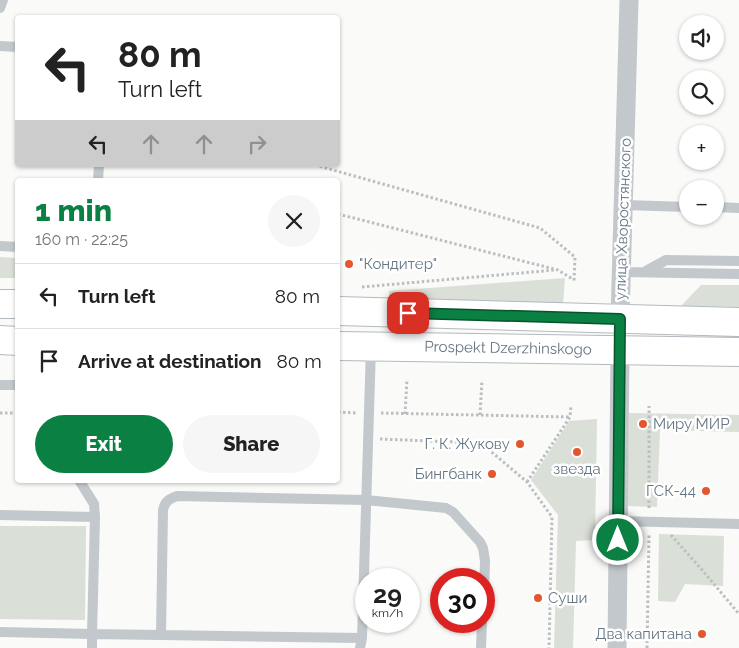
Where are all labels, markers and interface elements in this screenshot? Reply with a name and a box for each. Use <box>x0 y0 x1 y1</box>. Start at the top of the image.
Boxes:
map controls <box>679 15 724 225</box>
button: sound <box>679 15 724 60</box>
text: 80 m <box>118 34 202 75</box>
icon: left <box>35 35 100 100</box>
button: search <box>679 70 724 115</box>
text: Turn left <box>118 76 202 102</box>
button: + <box>679 125 724 170</box>
icon: left <box>84 130 112 158</box>
icon: ahead <box>137 130 165 158</box>
icon: ahead <box>190 130 218 158</box>
icon: right <box>243 130 271 158</box>
street label: улица Хворостянского <box>611 138 635 300</box>
button: − <box>679 180 724 225</box>
text: 1 min <box>35 193 112 228</box>
button: close <box>268 195 320 247</box>
text: 160 m · 22:25 <box>35 230 128 249</box>
place label: "Кондитер" <box>359 255 437 273</box>
marker: "Кондитер" <box>343 258 355 270</box>
icon: left <box>35 282 63 310</box>
text: Turn left <box>78 285 155 307</box>
text: 80 m <box>275 285 320 307</box>
pin <box>387 292 429 334</box>
icon: arrive <box>394 299 422 327</box>
street label: Prospekt Dzerzhinskogo <box>424 338 592 358</box>
icon: arrive <box>35 347 63 375</box>
text: Arrive at destination <box>78 350 262 372</box>
text: 80 m <box>277 350 322 372</box>
button: Exit <box>35 415 173 473</box>
button: Share <box>183 415 320 473</box>
place label: Миру МИР <box>653 415 730 433</box>
marker: Миру МИР <box>637 418 649 430</box>
place label: Г. К. Жукову <box>425 435 510 453</box>
marker: Г. К. Жукову <box>514 438 526 450</box>
marker: звезда <box>571 446 583 458</box>
place label: звезда <box>553 460 601 478</box>
place label: Бингбанк <box>415 465 482 483</box>
marker: Бингбанк <box>486 468 498 480</box>
place label: ГСК-44 <box>646 482 696 500</box>
marker: ГСК-44 <box>700 485 712 497</box>
position arrow <box>591 513 643 565</box>
speed limit sign: 30 <box>430 568 495 633</box>
text: 29 <box>373 579 402 609</box>
place label: Суши <box>548 589 587 607</box>
marker: Суши <box>532 592 544 604</box>
text: km/h <box>372 606 403 620</box>
place label: Два капитана <box>595 625 692 643</box>
marker: Два капитана <box>696 628 708 640</box>

